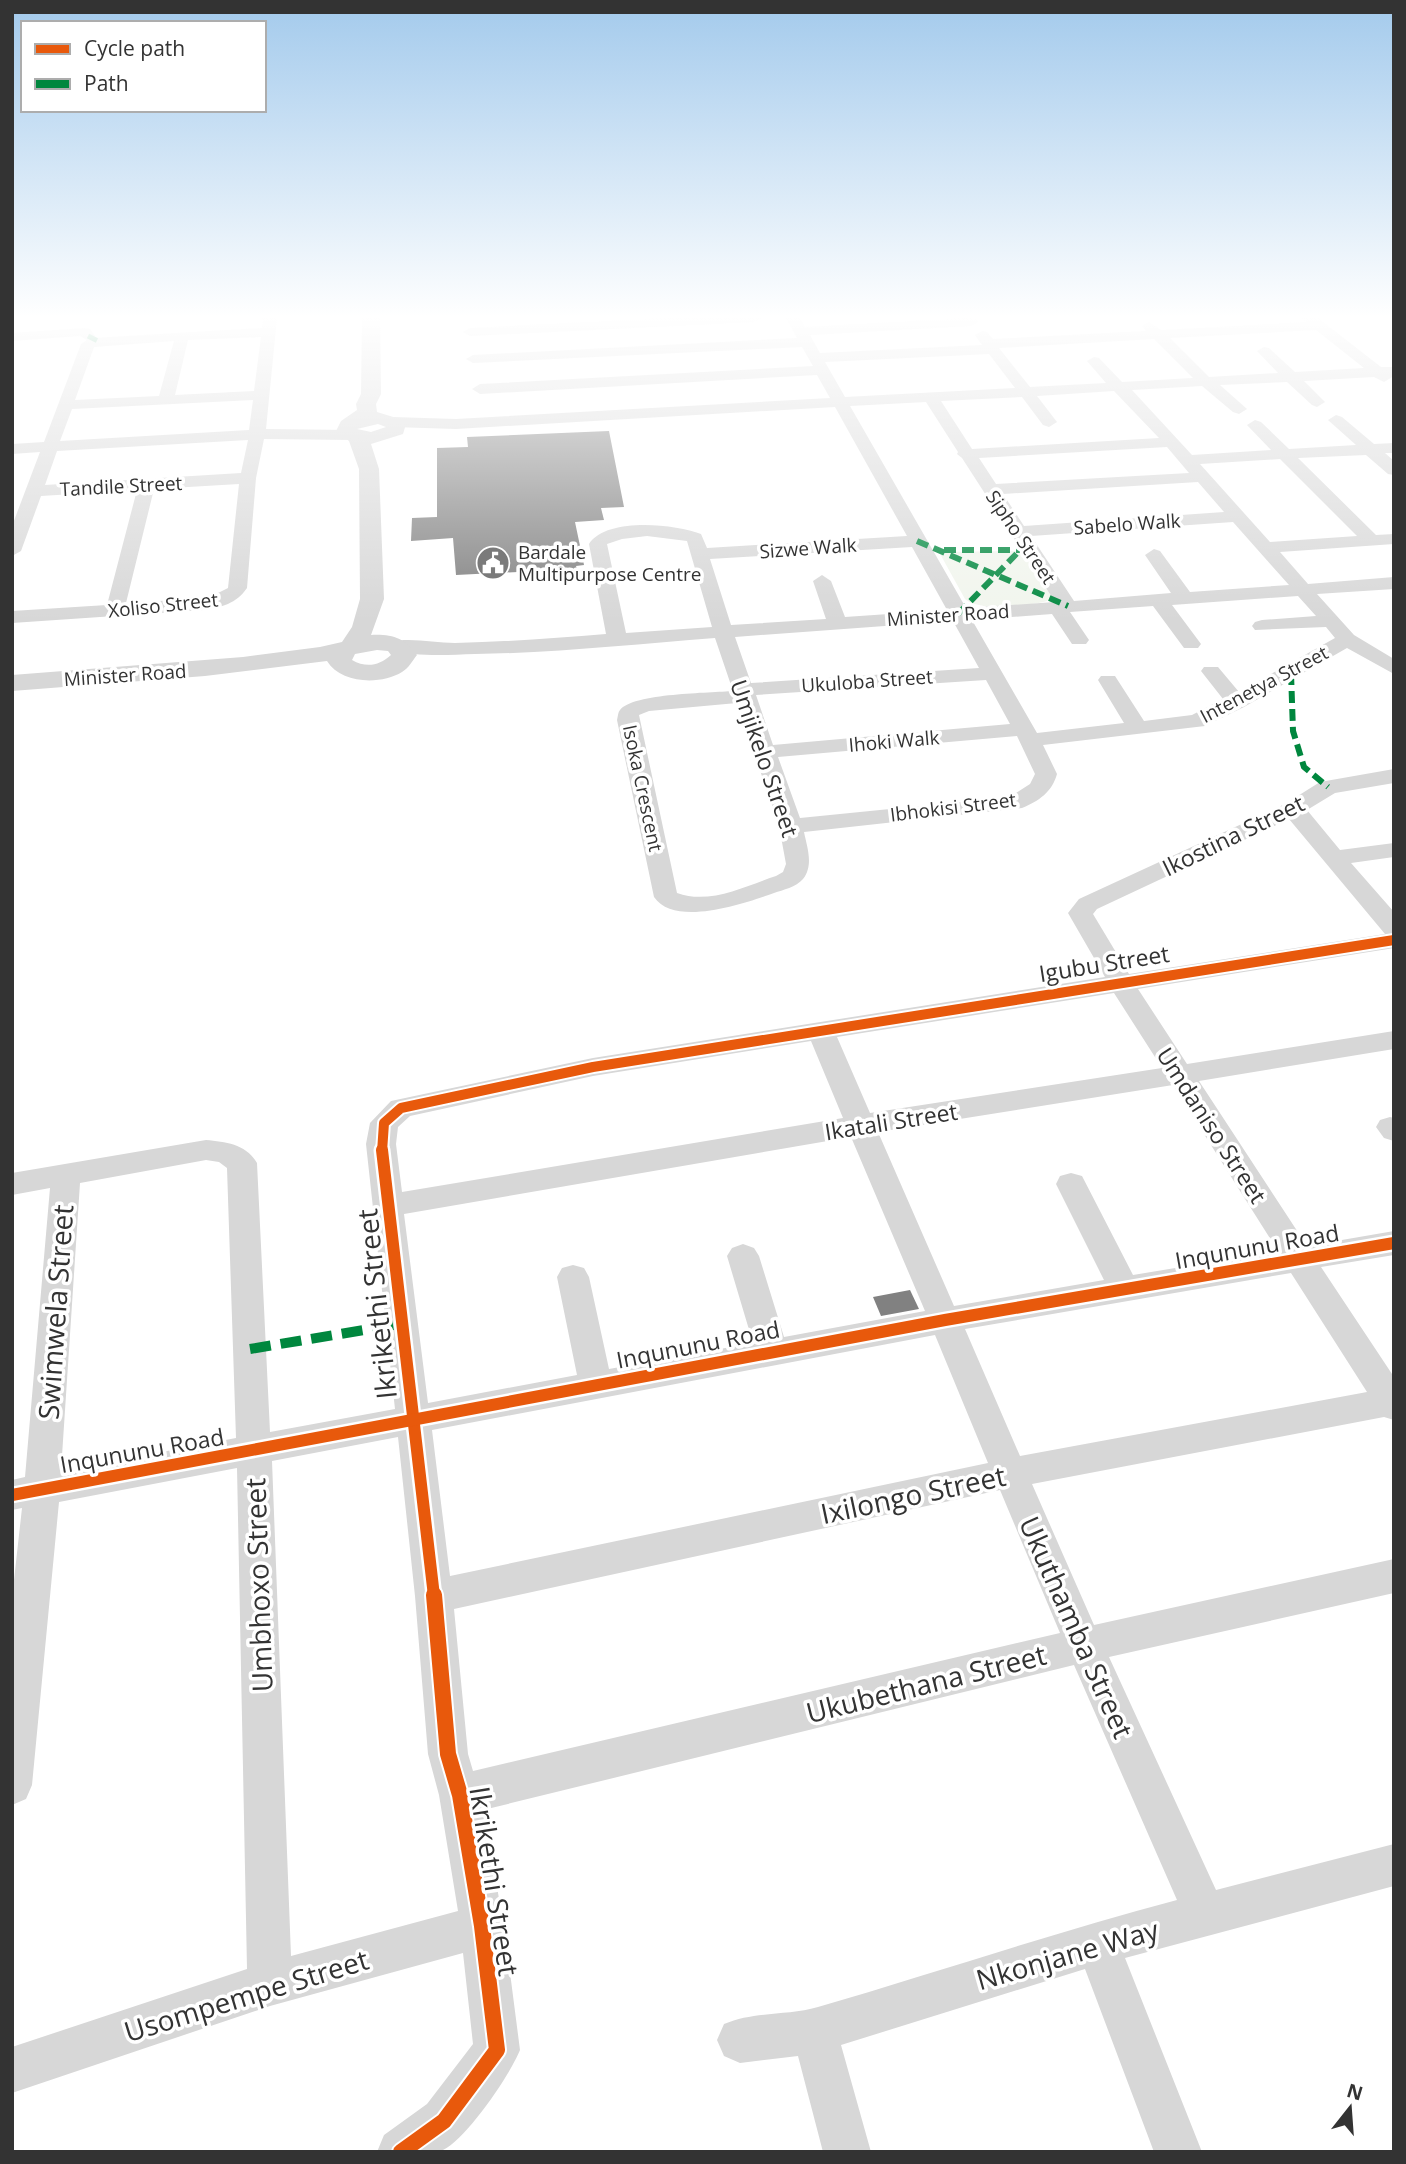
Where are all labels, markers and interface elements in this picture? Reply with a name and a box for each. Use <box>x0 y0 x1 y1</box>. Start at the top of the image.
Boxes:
legend <box>21 21 266 112</box>
text: Cycle path <box>84 34 185 62</box>
text: Path <box>84 69 129 97</box>
street label: Tandile Street <box>59 470 183 502</box>
street label: Sipho Street <box>980 485 1062 589</box>
street label: Sabelo Walk <box>1073 507 1181 541</box>
street label: Sizwe Walk <box>759 532 857 564</box>
place label: Bardale Multipurpose Centre <box>518 539 701 587</box>
public building icon: Bardale Multipurpose Centre <box>474 544 512 582</box>
street label: Xoliso Street <box>107 586 220 624</box>
street label: Minister Road <box>886 598 1010 632</box>
street label: Intenetya Street <box>1195 639 1333 729</box>
street label: Minister Road <box>63 658 187 692</box>
street label: Ukuloba Street <box>800 663 934 699</box>
street label: Umjikelo Street <box>723 675 807 841</box>
street label: Isoka Crescent <box>617 722 669 854</box>
street label: Ihoki Walk <box>848 724 940 758</box>
street label: Ibhokisi Street <box>889 786 1018 828</box>
street label: Ikostina Street <box>1157 787 1309 883</box>
street label: Igubu Street <box>1037 937 1171 989</box>
street label: Umdaniso Street <box>1150 1041 1274 1209</box>
street label: Ikatali Street <box>822 1095 960 1147</box>
street label: Swimwela Street <box>29 1203 81 1421</box>
street label: Ikrikethi Street <box>347 1207 405 1401</box>
street label: Inqununu Road <box>1172 1216 1342 1276</box>
street label: Inqununu Road <box>613 1312 783 1376</box>
street label: Inqununu Road <box>57 1420 227 1480</box>
street label: Ixilongo Street <box>817 1456 1009 1532</box>
street label: Umbhoxo Street <box>235 1477 281 1693</box>
street label: Ukuthamba Street <box>1011 1510 1143 1744</box>
street label: Ukubethana Street <box>802 1635 1050 1731</box>
street label: Ikrikethi Street <box>461 1784 529 1978</box>
street label: Nkonjane Way <box>971 1910 1164 1998</box>
street label: Usompempe Street <box>119 1940 373 2050</box>
north arrow <box>1315 2073 1385 2143</box>
text: N <box>1344 2077 1366 2106</box>

